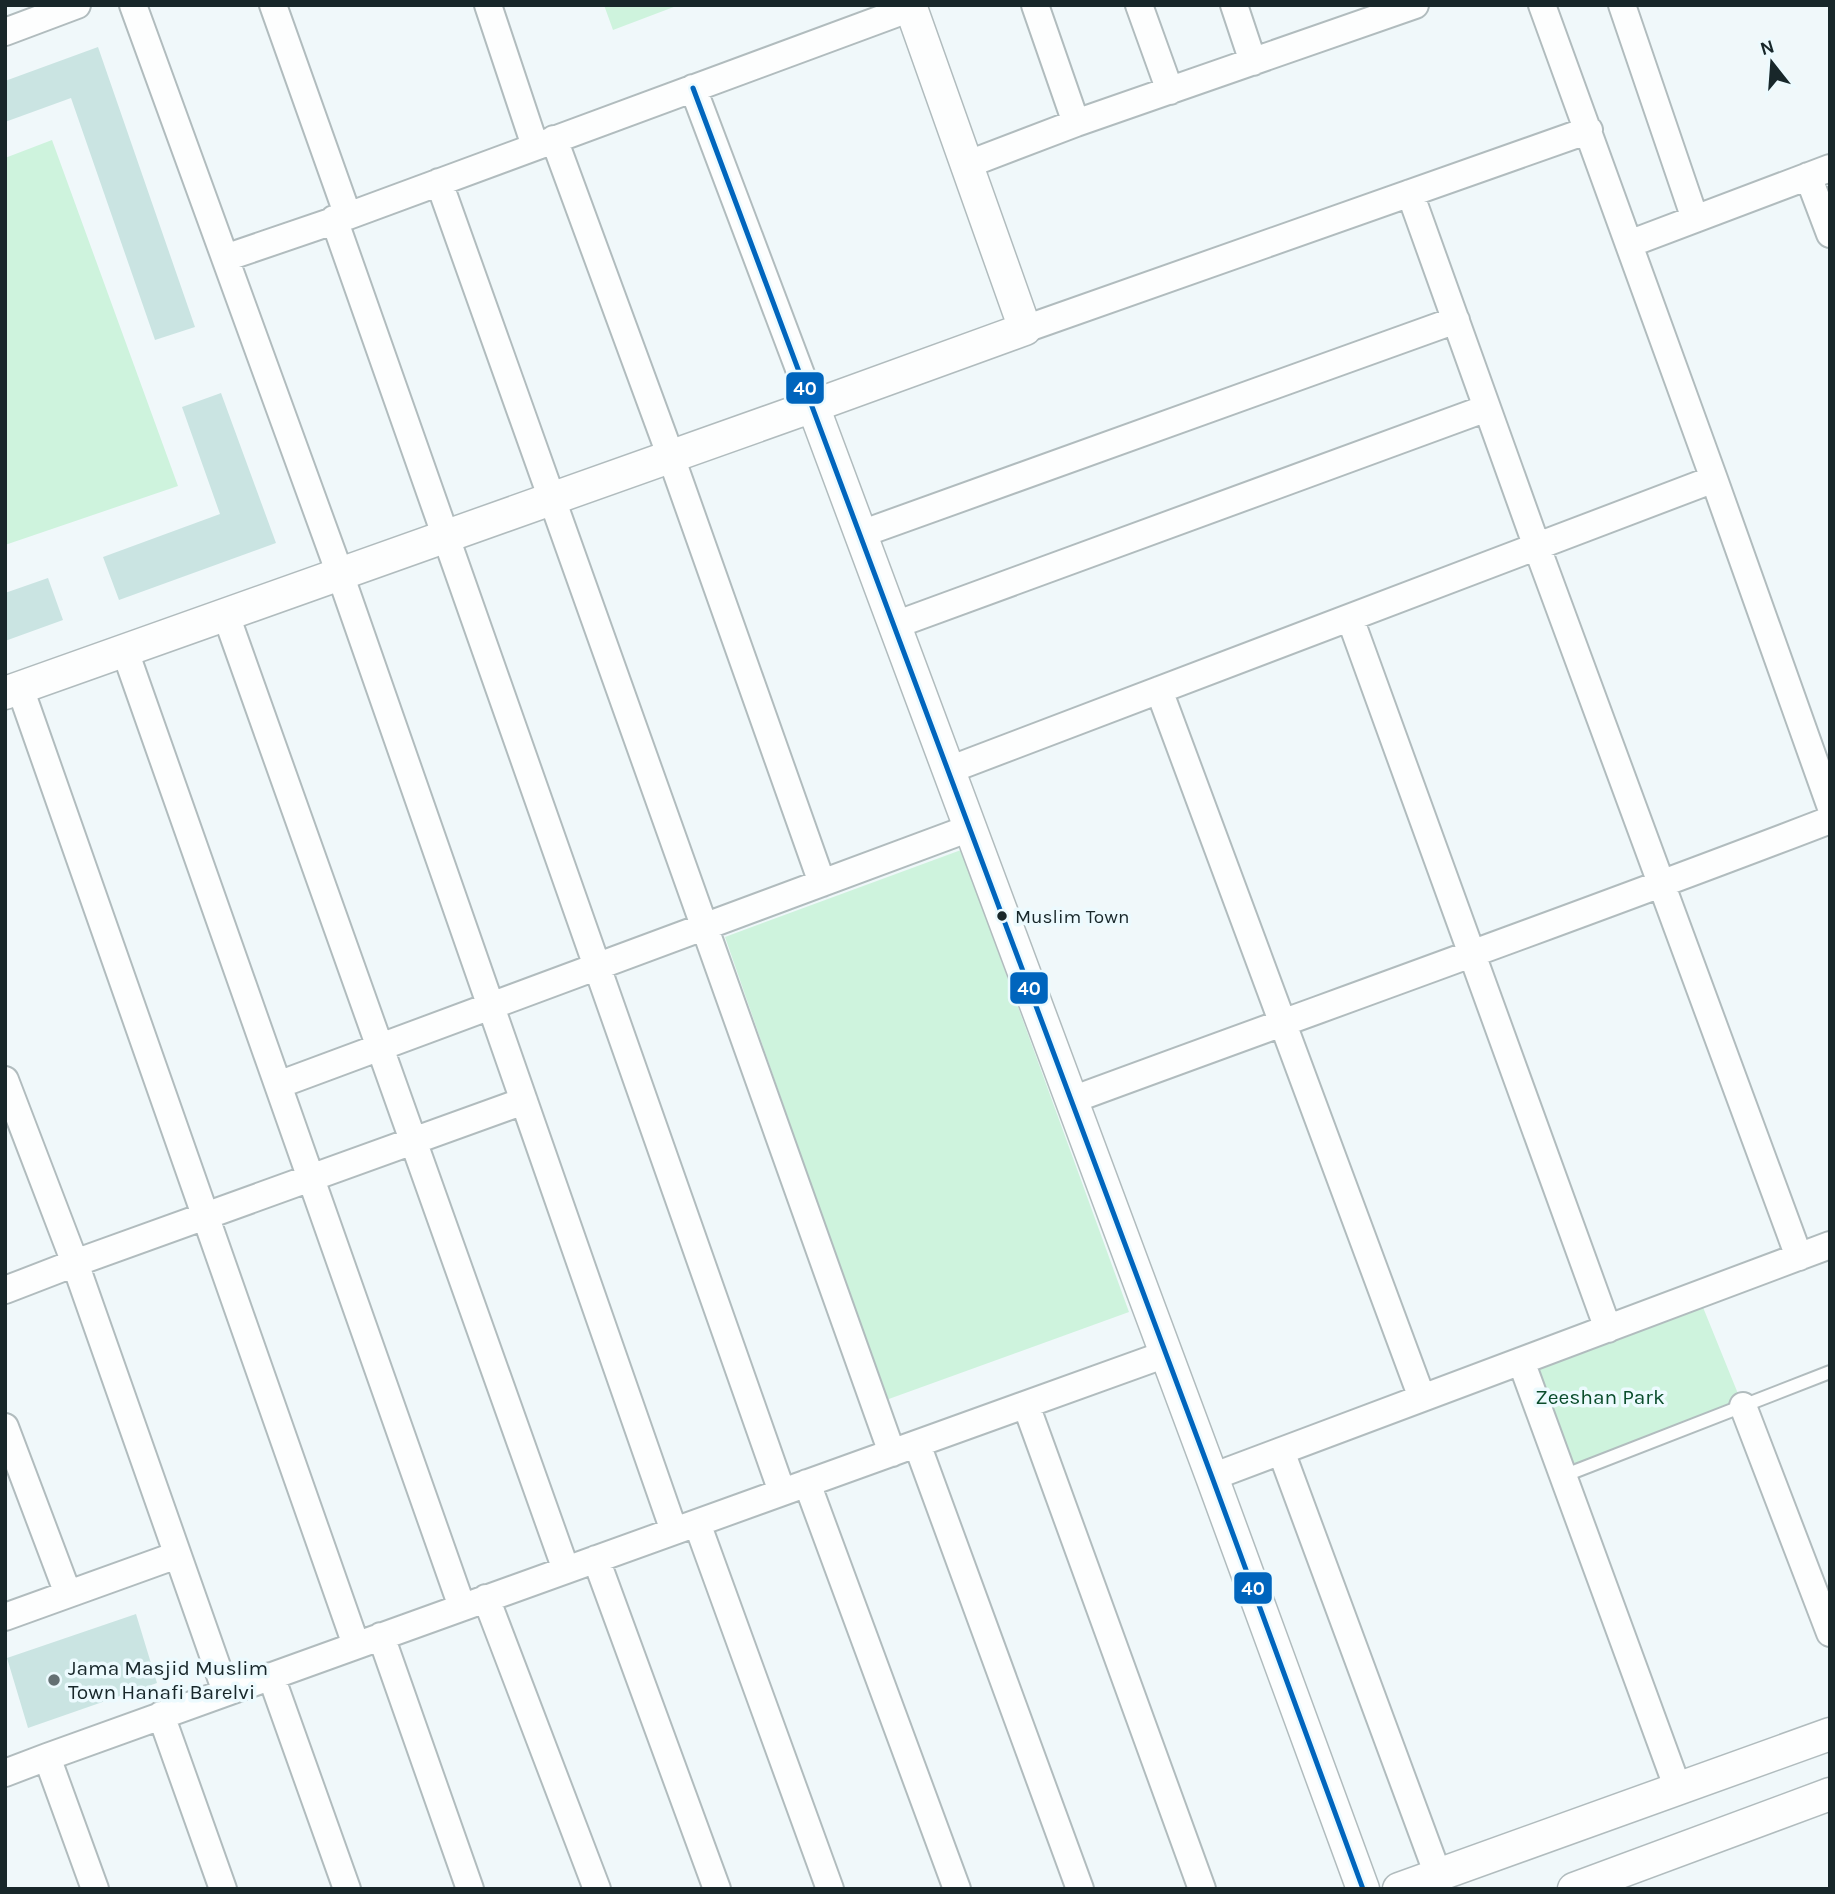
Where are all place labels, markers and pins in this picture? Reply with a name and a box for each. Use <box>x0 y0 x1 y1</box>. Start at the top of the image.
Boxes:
place label: Muslim Town <box>1015 906 1129 928</box>
marker: Muslim Town <box>995 909 1009 923</box>
place label: Jama Masjid Muslim Town Hanafi Barelvi <box>68 1656 268 1704</box>
marker: Jama Masjid Muslim Town Hanafi Barelvi <box>46 1672 62 1688</box>

